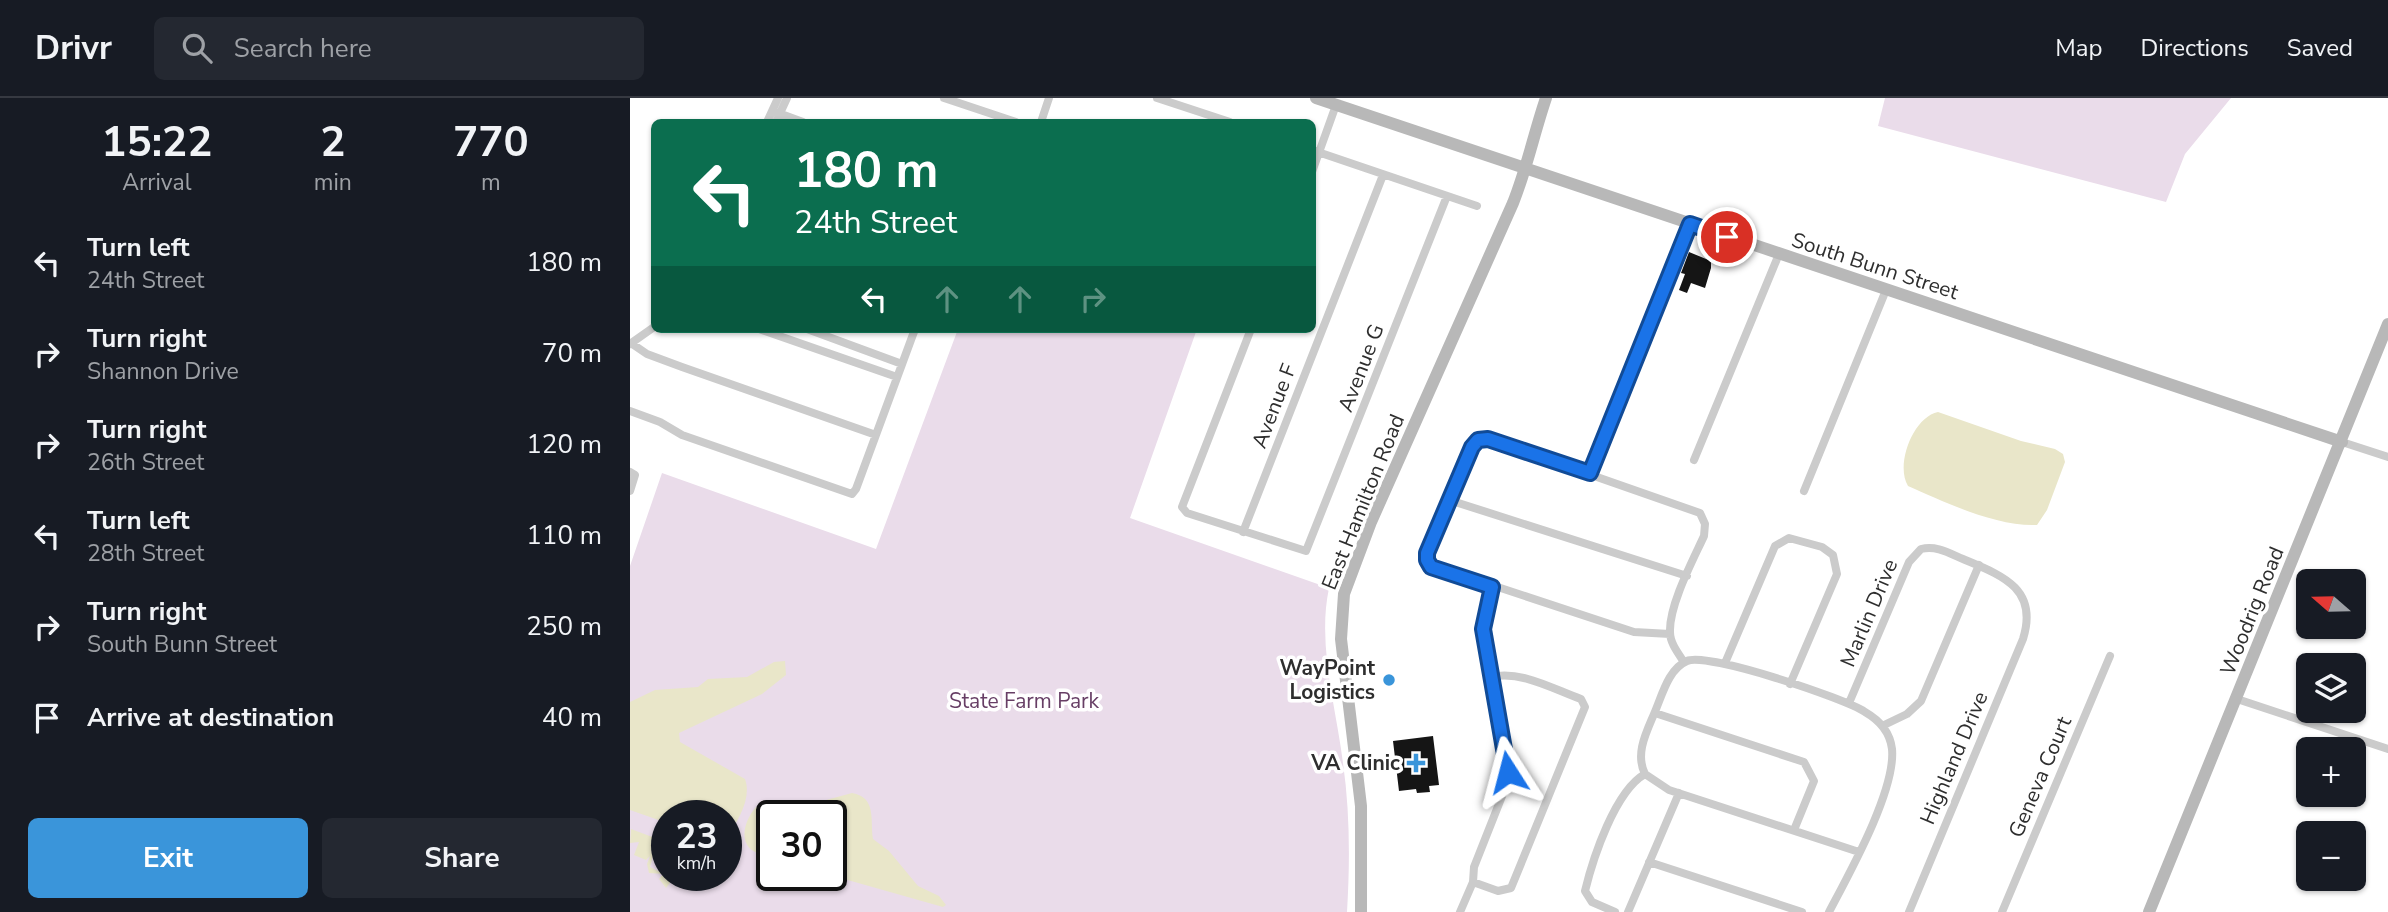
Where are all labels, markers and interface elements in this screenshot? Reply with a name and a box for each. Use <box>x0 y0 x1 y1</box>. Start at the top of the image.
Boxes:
search box <box>154 17 644 80</box>
text: Drivr <box>35 26 112 71</box>
icon: search <box>178 29 216 67</box>
text: Search here <box>234 31 372 66</box>
text: Map <box>2055 32 2102 64</box>
text: Directions <box>2140 32 2249 64</box>
text: Saved <box>2287 32 2353 64</box>
text: 15:22 <box>101 114 212 171</box>
text: 2 <box>320 114 345 171</box>
text: 770 <box>453 114 529 171</box>
text: 180 m <box>794 137 938 204</box>
icon: left <box>679 147 770 238</box>
text: Arrival <box>122 167 191 198</box>
text: min <box>314 167 352 198</box>
text: m <box>481 167 501 198</box>
text: 24th Street <box>794 201 957 244</box>
pin <box>1697 207 1757 267</box>
icon: arrive <box>1708 218 1746 256</box>
street label: South Bunn Street <box>1788 226 1962 306</box>
text: Turn left <box>87 230 190 265</box>
icon: left <box>28 244 66 282</box>
text: 180 m <box>526 245 602 280</box>
text: 24th Street <box>87 265 204 296</box>
icon: left <box>855 280 893 318</box>
icon: ahead <box>928 280 966 318</box>
icon: ahead <box>1001 280 1039 318</box>
icon: right <box>1074 280 1112 318</box>
street label: Avenue G <box>1331 320 1391 416</box>
text: Turn right <box>87 321 206 356</box>
icon: right <box>28 335 66 373</box>
text: 70 m <box>542 336 602 371</box>
text: Shannon Drive <box>87 356 239 387</box>
street label: Avenue F <box>1245 360 1303 452</box>
street label: East Hamilton Road <box>1315 410 1411 594</box>
text: Turn right <box>87 412 206 447</box>
icon: right <box>28 426 66 464</box>
text: 120 m <box>526 427 602 462</box>
text: 26th Street <box>87 447 204 478</box>
text: Turn left <box>87 503 190 538</box>
icon: left <box>28 517 66 555</box>
text: 110 m <box>526 518 602 553</box>
text: 28th Street <box>87 538 204 569</box>
street label: Woodrig Road <box>2213 543 2291 679</box>
street label: Marlin Drive <box>1834 555 1904 671</box>
north arrow <box>2296 569 2366 639</box>
map controls <box>2296 569 2366 891</box>
text: Turn right <box>87 594 206 629</box>
icon: right <box>28 608 66 646</box>
text: 250 m <box>526 609 602 644</box>
text: South Bunn Street <box>87 629 277 660</box>
button: layers <box>2296 653 2366 723</box>
place label: WayPoint Logistics <box>1279 654 1376 706</box>
marker: WayPoint Logistics <box>1381 672 1397 688</box>
park label: State Farm Park <box>949 687 1100 715</box>
street label: Highland Drive <box>1913 687 1995 829</box>
icon: arrive <box>28 699 66 737</box>
text: Arrive at destination <box>87 700 334 735</box>
text: 40 m <box>542 700 602 735</box>
street label: Geneva Court <box>2002 712 2078 842</box>
position arrow <box>1471 735 1545 809</box>
button: + <box>2296 737 2366 807</box>
place label: VA Clinic <box>1310 749 1400 777</box>
marker: VA Clinic <box>1406 753 1426 773</box>
speed limit sign: 30 <box>756 800 847 891</box>
text: 23 <box>675 813 718 860</box>
button: Exit <box>28 818 308 898</box>
button: Share <box>322 818 602 898</box>
button: − <box>2296 821 2366 891</box>
text: km/h <box>677 851 716 875</box>

